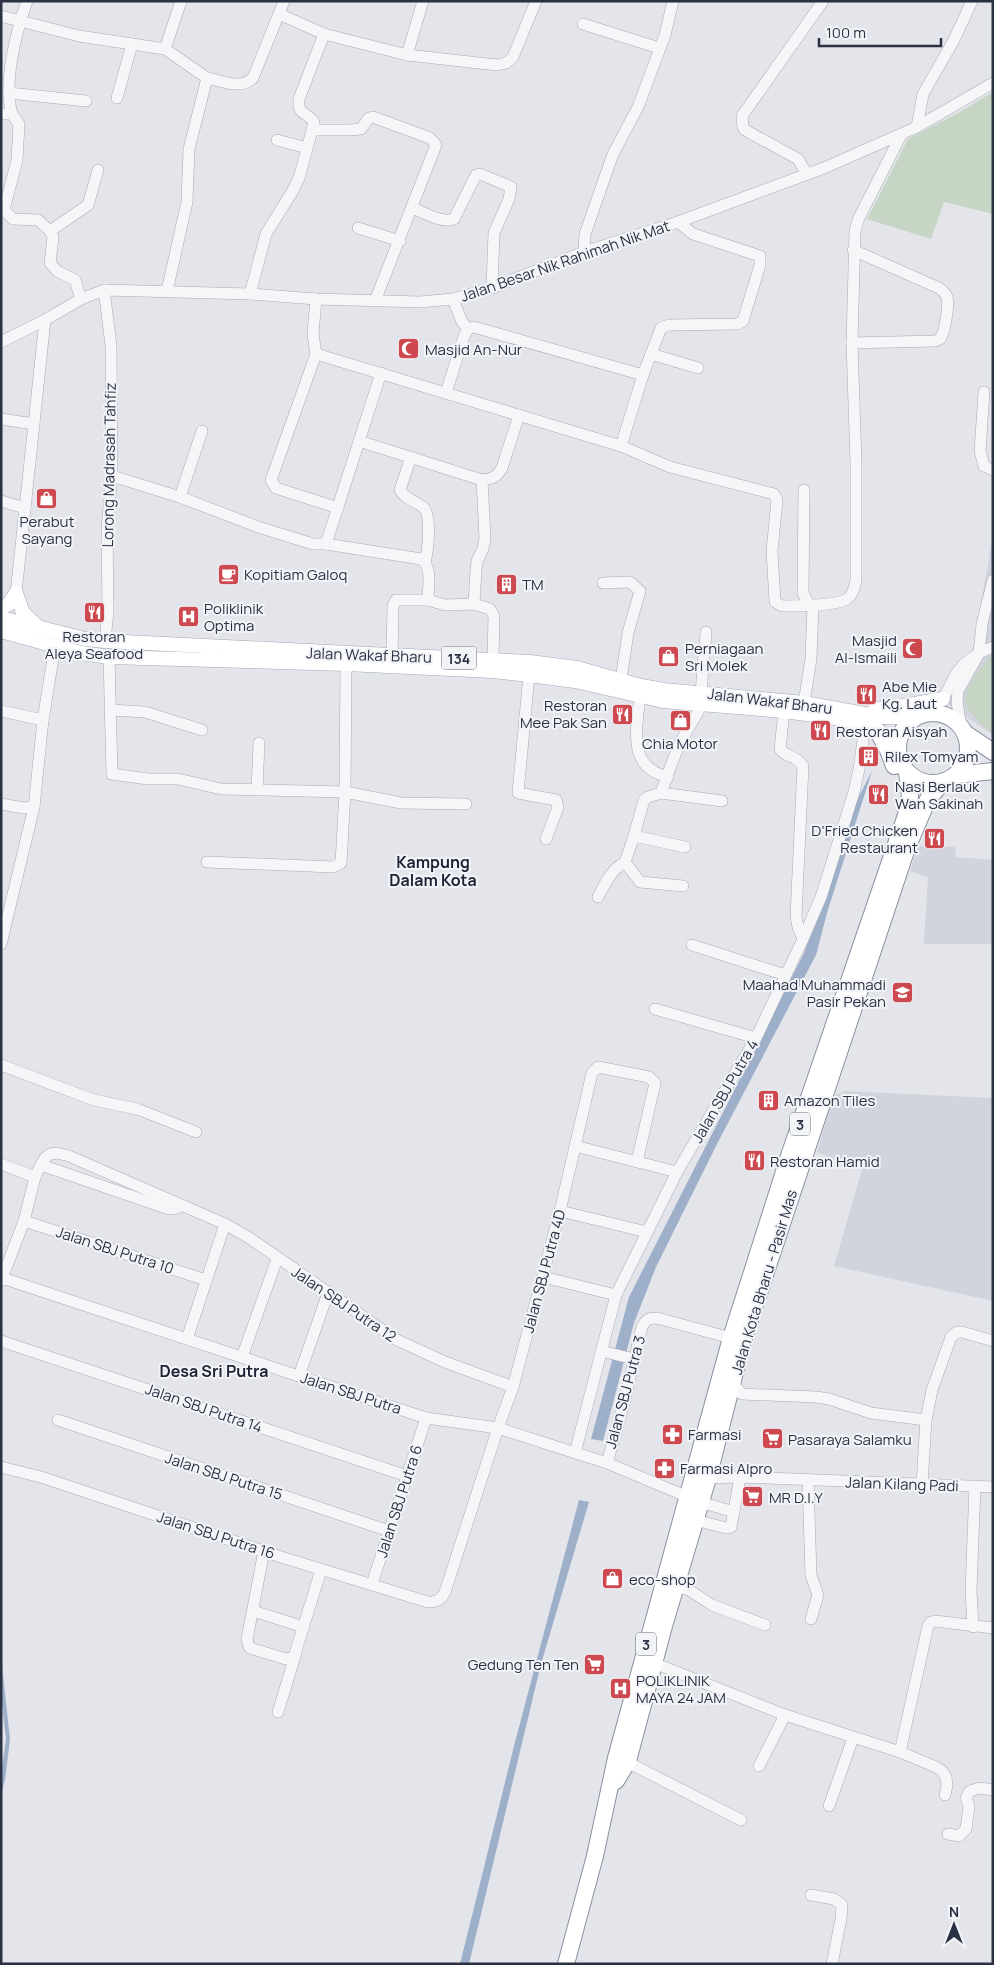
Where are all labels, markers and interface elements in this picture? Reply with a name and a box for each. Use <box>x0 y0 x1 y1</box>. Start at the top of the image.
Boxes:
scale bar <box>819 15 942 47</box>
text: 100 m <box>826 22 866 43</box>
street label: Jalan Besar Nik Rahimah Nik Mat <box>458 215 672 307</box>
mosque icon: Masjid An-Nur <box>397 337 421 361</box>
place label: Masjid An-Nur <box>425 339 523 360</box>
street label: Lorong Madrasah Tahfiz <box>97 382 121 548</box>
shop icon: Perabut Sayang <box>35 486 59 510</box>
place label: Perabut Sayang <box>19 511 75 549</box>
cafe icon: Kopitiam Galoq <box>216 562 240 586</box>
place label: Kopitiam Galoq <box>244 564 347 585</box>
building icon: TM <box>494 572 518 596</box>
place label: TM <box>522 574 544 595</box>
place label: Poliklinik Optima <box>204 598 264 636</box>
restaurant icon: Restoran Aleya Seafood <box>82 601 106 625</box>
hospital icon: Poliklinik Optima <box>176 605 200 629</box>
place label: Restoran Aleya Seafood <box>45 626 143 664</box>
place label: Masjid Al-Ismaili <box>835 630 897 668</box>
mosque icon: Masjid Al-Ismaili <box>901 637 925 661</box>
place label: Perniagaan Sri Molek <box>685 638 763 676</box>
street label: Jalan Wakaf Bharu <box>306 642 432 668</box>
shop icon: Perniagaan Sri Molek <box>657 645 681 669</box>
road number: 134 <box>442 646 476 670</box>
place label: Abe Mie Kg. Laut <box>882 676 937 714</box>
street label: Jalan Wakaf Bharu <box>706 683 834 719</box>
restaurant icon: Abe Mie Kg. Laut <box>854 683 878 707</box>
place label: Restoran Mee Pak San <box>520 695 607 733</box>
restaurant icon: Restoran Mee Pak San <box>611 702 635 726</box>
shop icon: Chia Motor <box>668 708 692 732</box>
restaurant icon: Restoran Aisyah <box>808 719 832 743</box>
place label: Restoran Aisyah <box>836 721 948 742</box>
place label: Chia Motor <box>642 733 719 754</box>
building icon: Rilex Tomyam <box>857 744 881 768</box>
place label: Rilex Tomyam <box>885 746 979 767</box>
place label: Nasi Berlauk Wan Sakinah <box>895 776 983 814</box>
restaurant icon: Nasi Berlauk Wan Sakinah <box>867 783 891 807</box>
place label: D’Fried Chicken Restaurant <box>811 820 918 858</box>
restaurant icon: D’Fried Chicken Restaurant <box>922 827 946 851</box>
district label: Kampung Dalam Kota <box>389 851 477 891</box>
place label: Maahad Muhammadi Pasir Pekan <box>743 974 886 1012</box>
school or university icon: Maahad Muhammadi Pasir Pekan <box>890 981 914 1005</box>
street label: Jalan SBJ Putra 4 <box>687 1035 763 1147</box>
building icon: Amazon Tiles <box>756 1088 780 1112</box>
place label: Amazon Tiles <box>784 1090 875 1111</box>
road number: 3 <box>790 1112 810 1136</box>
restaurant icon: Restoran Hamid <box>742 1149 766 1173</box>
place label: Restoran Hamid <box>770 1151 880 1172</box>
street label: Jalan Kota Bharu - Pasir Mas <box>726 1187 802 1377</box>
street label: Jalan SBJ Putra 4D <box>517 1207 571 1335</box>
street label: Jalan SBJ Putra 10 <box>53 1221 177 1279</box>
street label: Jalan SBJ Putra 12 <box>287 1261 401 1347</box>
street label: Jalan SBJ Putra 3 <box>600 1333 650 1451</box>
district label: Desa Sri Putra <box>159 1360 269 1382</box>
street label: Jalan SBJ Putra <box>298 1367 404 1419</box>
street label: Jalan SBJ Putra 14 <box>143 1378 265 1438</box>
pharmacy icon: Farmasi <box>660 1422 684 1446</box>
place label: Farmasi <box>688 1424 741 1445</box>
supermarket icon: Pasaraya Salamku <box>760 1427 784 1451</box>
place label: Pasaraya Salamku <box>788 1429 912 1450</box>
street label: Jalan SBJ Putra 6 <box>371 1442 427 1560</box>
street label: Jalan SBJ Putra 15 <box>163 1447 285 1505</box>
pharmacy icon: Farmasi Alpro <box>652 1456 676 1480</box>
place label: Farmasi Alpro <box>680 1458 773 1479</box>
street label: Jalan Kilang Padi <box>845 1472 959 1496</box>
supermarket icon: MR D.I.Y <box>741 1485 765 1509</box>
place label: MR D.I.Y <box>769 1487 823 1508</box>
street label: Jalan SBJ Putra 16 <box>154 1506 278 1564</box>
shop icon: eco-shop <box>601 1567 625 1591</box>
place label: eco-shop <box>629 1569 696 1590</box>
road number: 3 <box>636 1632 656 1656</box>
supermarket icon: Gedung Ten Ten <box>583 1652 607 1676</box>
place label: Gedung Ten Ten <box>468 1654 579 1675</box>
place label: POLIKLINIK MAYA 24 JAM <box>636 1670 726 1708</box>
hospital icon: POLIKLINIK MAYA 24 JAM <box>608 1677 632 1701</box>
north arrow <box>929 1900 979 1950</box>
text: N <box>949 1902 959 1921</box>

